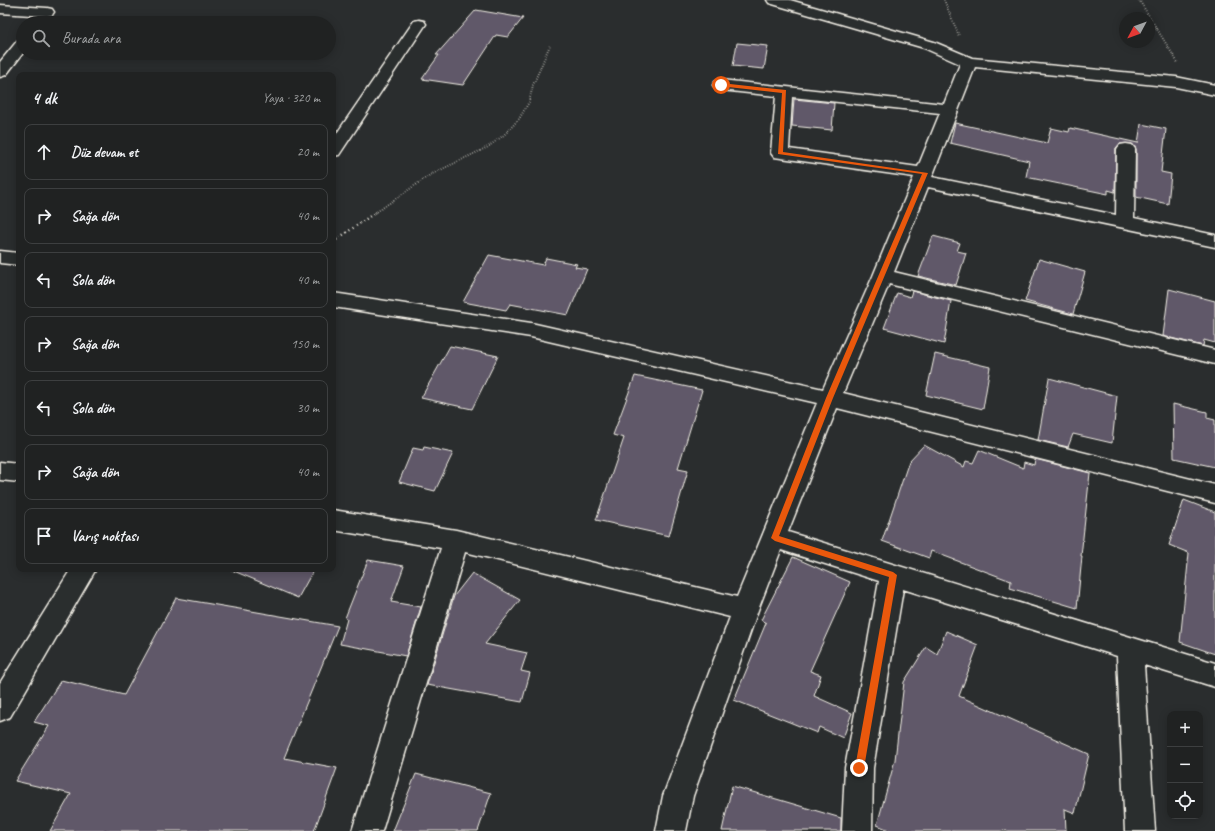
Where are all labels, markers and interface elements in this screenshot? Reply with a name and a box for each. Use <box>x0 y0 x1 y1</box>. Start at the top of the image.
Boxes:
north arrow <box>1119 12 1155 48</box>
search box <box>16 16 336 60</box>
icon: search <box>30 27 52 49</box>
text: Burada ara <box>62 29 120 48</box>
route start <box>712 76 730 94</box>
text: 4 dk <box>32 88 57 109</box>
text: Yaya · 320 m <box>263 90 320 106</box>
icon: ahead <box>33 141 55 163</box>
text: Düz devam et <box>71 143 138 162</box>
text: 20 m <box>297 144 319 160</box>
icon: right <box>33 205 55 227</box>
text: Sağa dön <box>71 207 119 226</box>
text: 40 m <box>297 208 319 224</box>
icon: left <box>33 269 55 291</box>
text: Sola dön <box>71 271 114 290</box>
text: 40 m <box>297 272 319 288</box>
icon: right <box>33 333 55 355</box>
text: Sağa dön <box>71 335 119 354</box>
text: 150 m <box>291 336 319 352</box>
icon: left <box>33 397 55 419</box>
text: Sola dön <box>71 399 114 418</box>
text: 30 m <box>297 400 319 416</box>
icon: right <box>33 461 55 483</box>
text: Sağa dön <box>71 463 119 482</box>
text: 40 m <box>297 464 319 480</box>
icon: arrive <box>33 525 55 547</box>
text: Varış noktası <box>71 527 138 546</box>
map controls <box>1167 711 1203 819</box>
button: + <box>1167 711 1203 747</box>
button: − <box>1167 747 1203 783</box>
route end <box>850 759 868 777</box>
button: locate <box>1167 783 1203 819</box>

